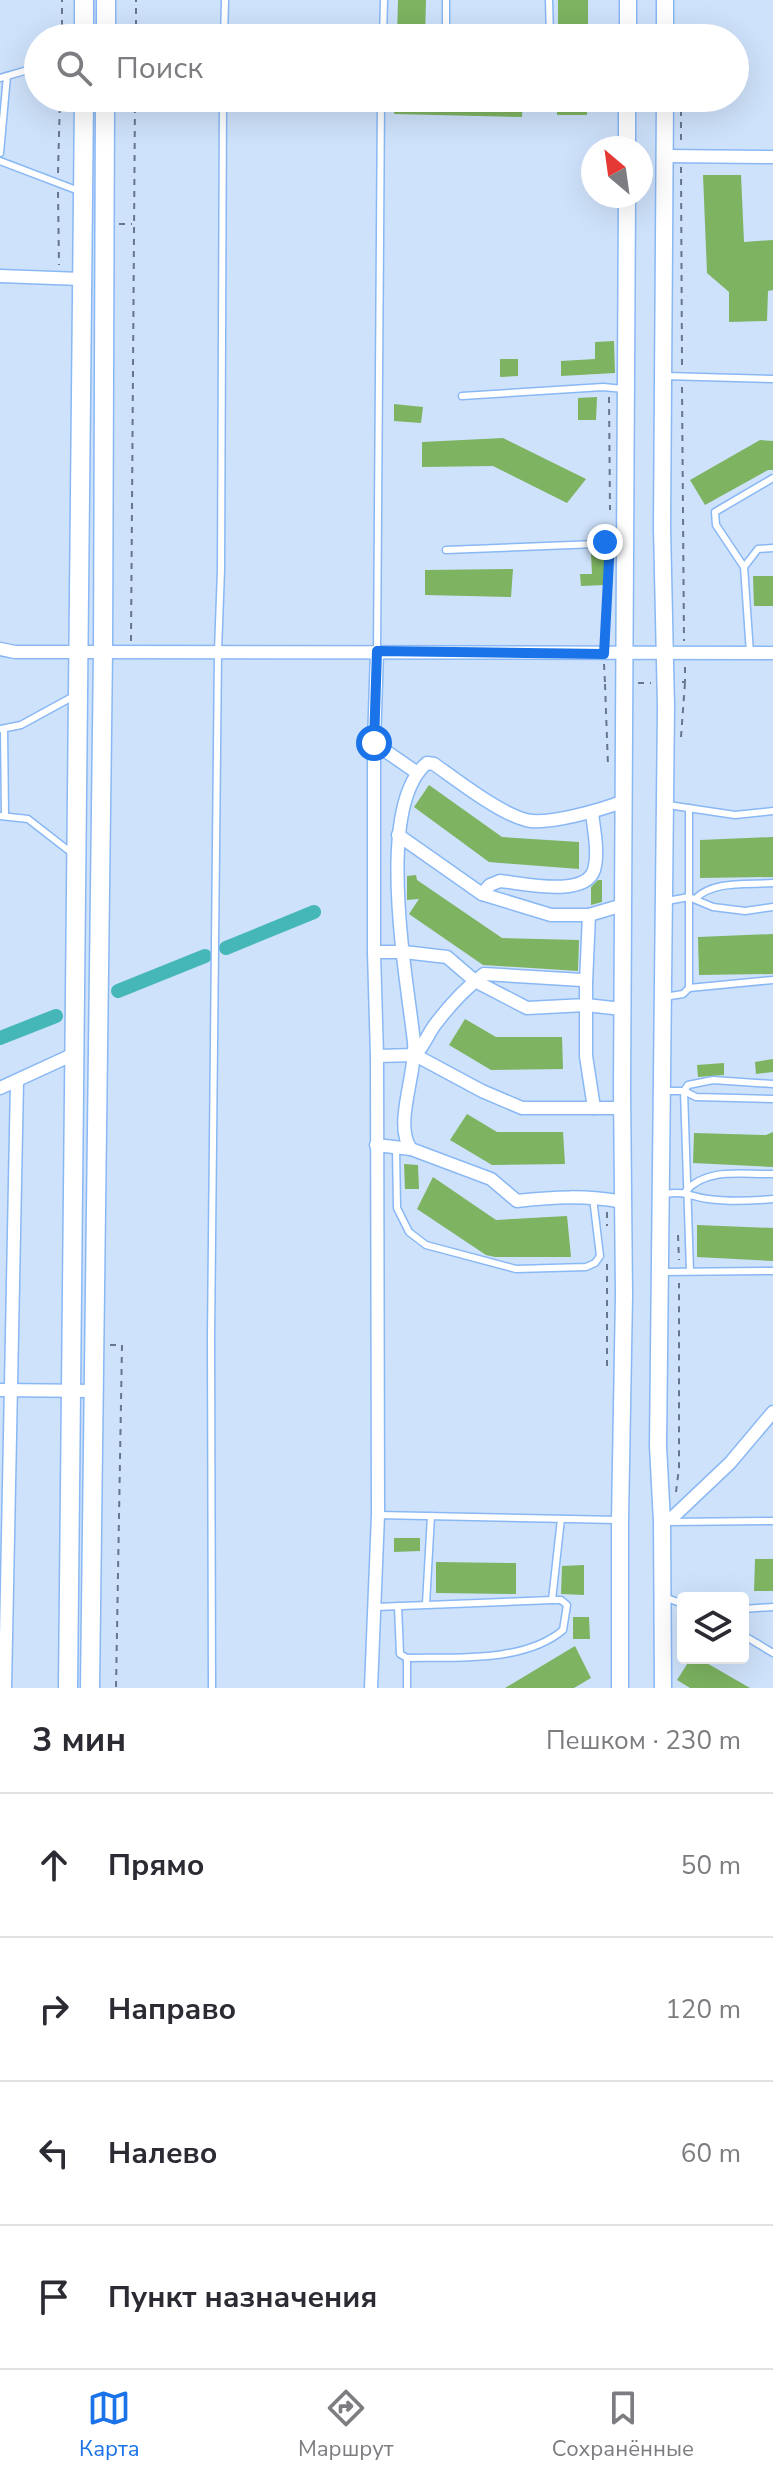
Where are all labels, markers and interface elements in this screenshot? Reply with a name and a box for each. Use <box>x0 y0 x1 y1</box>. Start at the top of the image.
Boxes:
search box <box>24 24 749 112</box>
icon: search <box>52 46 96 90</box>
text: Поиск <box>116 48 203 89</box>
north arrow <box>581 136 653 208</box>
route end <box>587 524 623 560</box>
route start <box>356 725 392 761</box>
map controls <box>677 1592 749 1664</box>
button: layers <box>677 1592 749 1664</box>
text: 3 мин <box>32 1717 126 1763</box>
text: Пешком · 230 m <box>546 1723 741 1758</box>
icon: ahead <box>32 1843 76 1887</box>
text: Прямо <box>108 1845 205 1886</box>
text: 50 m <box>681 1848 741 1883</box>
icon: right <box>32 1987 76 2031</box>
text: Направо <box>108 1989 236 2030</box>
text: 120 m <box>665 1992 741 2027</box>
icon: left <box>32 2131 76 2175</box>
text: Налево <box>108 2133 217 2174</box>
text: 60 m <box>681 2136 741 2171</box>
icon: arrive <box>32 2275 76 2319</box>
text: Пункт назначения <box>108 2277 377 2318</box>
tab: Карта <box>79 2386 140 2464</box>
tab: Маршрут <box>298 2386 394 2464</box>
tab: Сохранённые <box>552 2386 694 2464</box>

